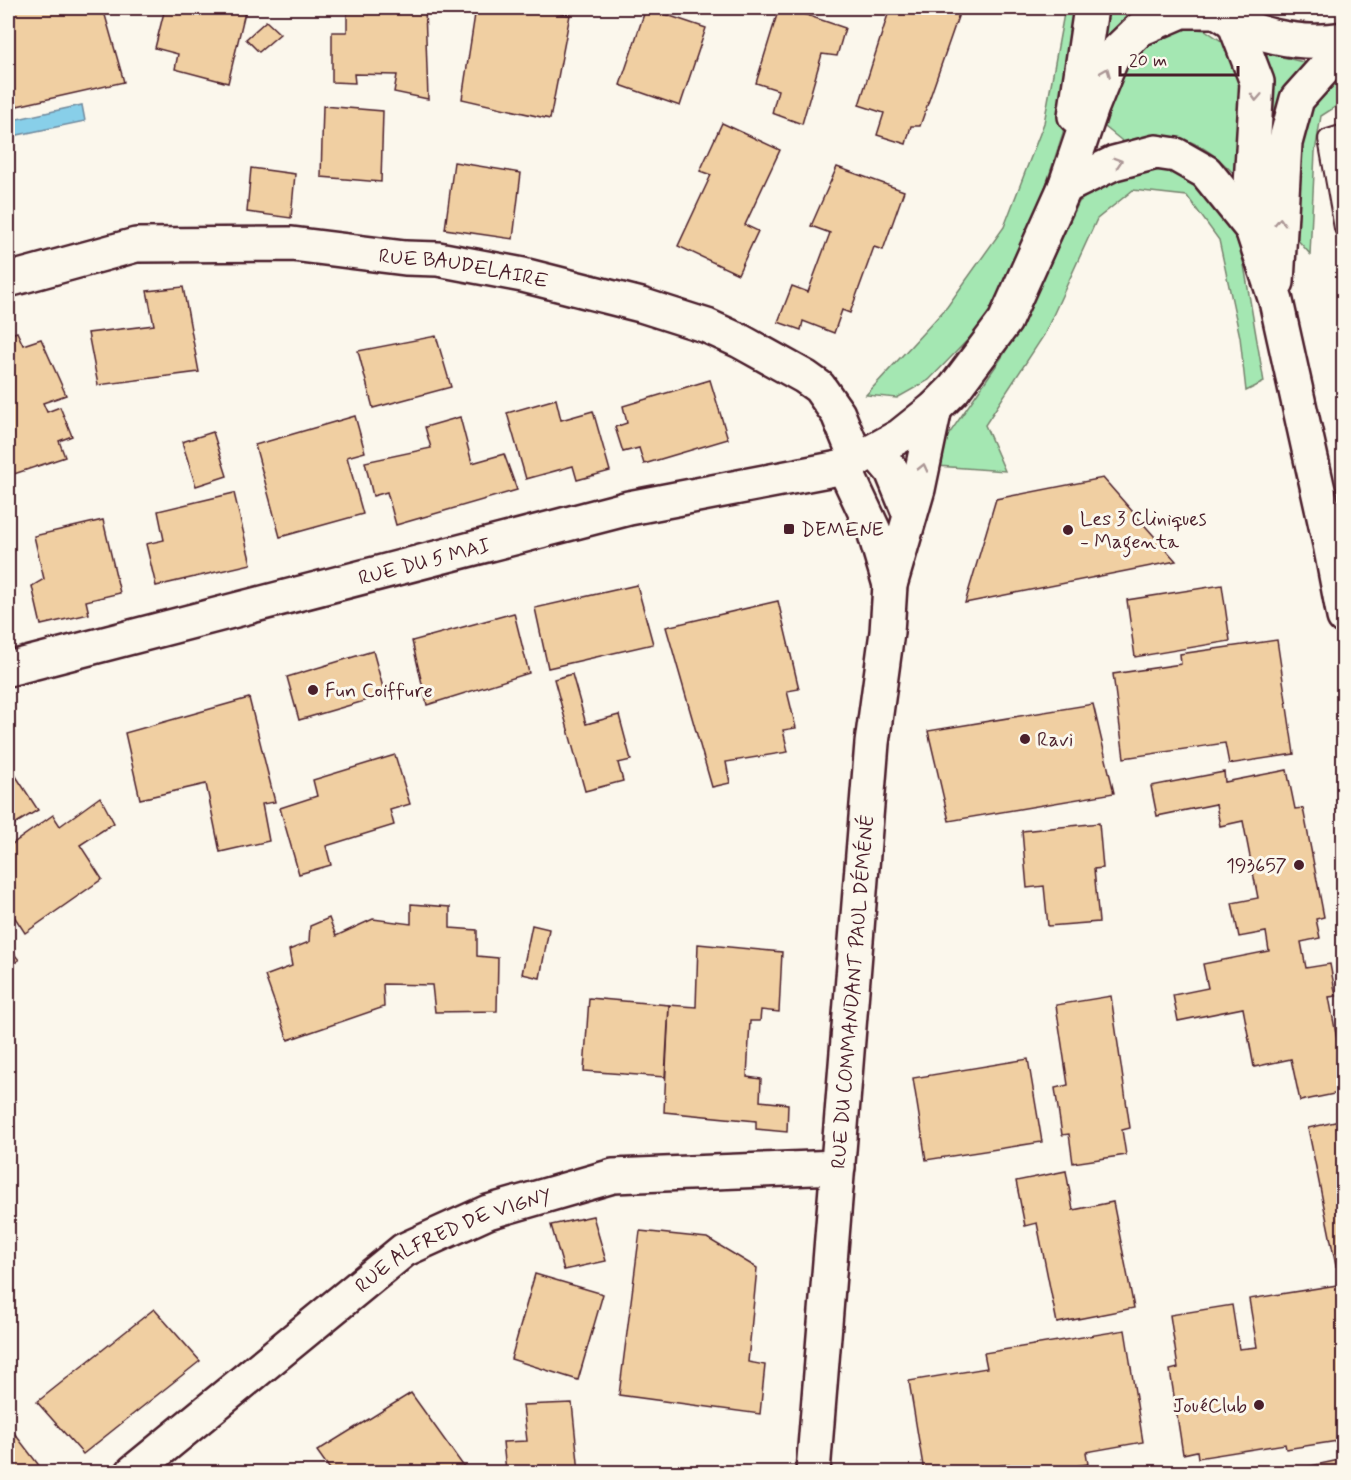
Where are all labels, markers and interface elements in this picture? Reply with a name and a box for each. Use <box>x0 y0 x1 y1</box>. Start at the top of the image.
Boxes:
scale bar <box>1120 39 1238 77</box>
text: 20 m <box>1129 49 1167 73</box>
one-way arrow <box>1099 68 1111 79</box>
one-way arrow <box>1250 93 1263 102</box>
one-way arrow <box>1112 157 1123 169</box>
one-way arrow <box>1274 217 1287 226</box>
street label: RUE BAUDELAIRE <box>377 243 551 296</box>
one-way arrow <box>915 464 928 474</box>
place label: Les 3 Cliniques - Magenta <box>1080 506 1207 558</box>
place label: DEMENE <box>801 517 884 544</box>
marker: DEMENE <box>782 522 796 536</box>
marker: Les 3 Cliniques - Magenta <box>1061 523 1075 537</box>
street label: RUE DU 5 MAI <box>356 532 494 593</box>
place label: Fun Coiffure <box>325 678 433 705</box>
marker: Fun Coiffure <box>306 683 320 697</box>
place label: Ravi <box>1037 727 1073 754</box>
marker: Ravi <box>1018 732 1032 746</box>
street label: RUE DU COMMANDANT PAUL DÉMÉNÉ <box>826 813 881 1170</box>
place label: 193657 <box>1226 853 1287 880</box>
marker: 193657 <box>1292 858 1306 872</box>
street label: RUE ALFRED DE VIGNY <box>350 1182 555 1300</box>
place label: JouéClub <box>1173 1393 1247 1420</box>
marker: JouéClub <box>1252 1398 1266 1412</box>

